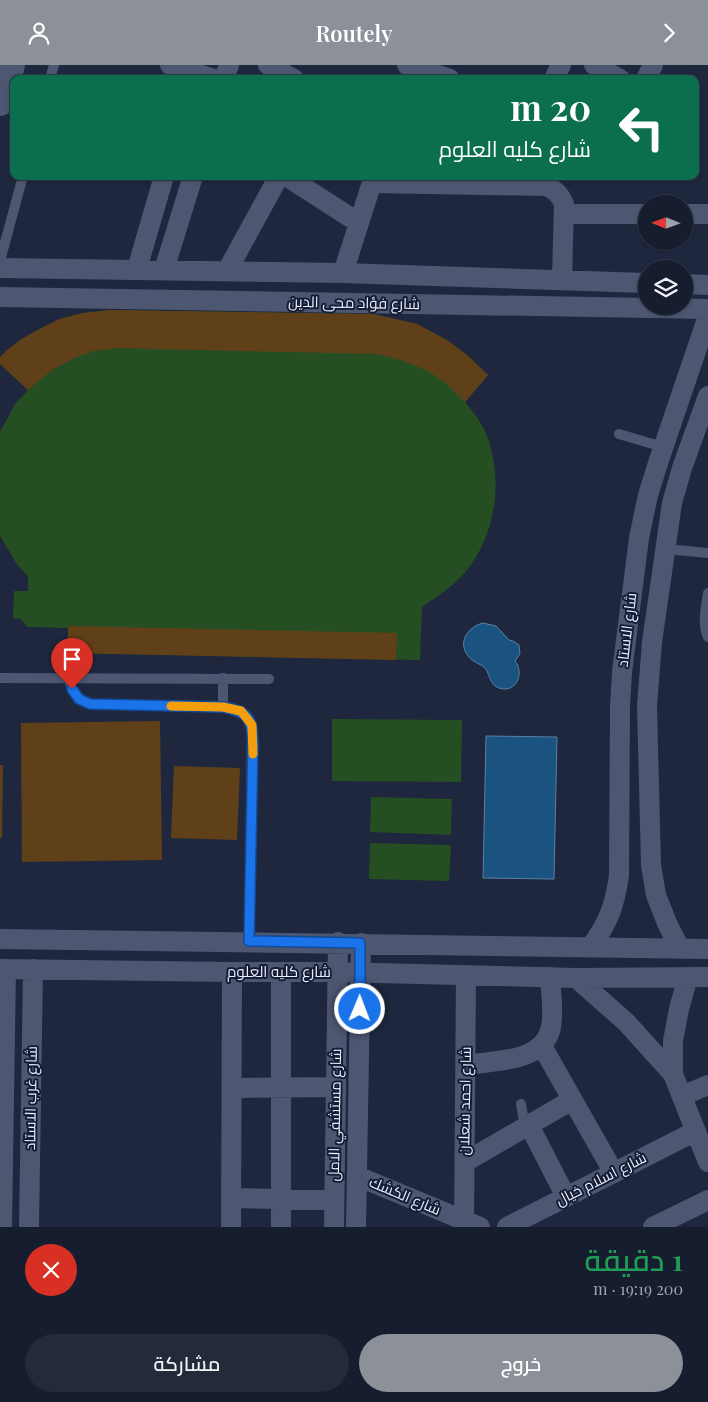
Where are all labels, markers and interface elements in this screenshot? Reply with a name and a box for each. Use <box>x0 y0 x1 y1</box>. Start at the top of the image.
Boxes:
text: Routely <box>315 18 393 48</box>
icon: person <box>25 19 53 47</box>
icon: forward <box>655 19 683 47</box>
text: 20 m <box>510 83 591 130</box>
icon: left <box>609 95 674 160</box>
text: شارع كليه العلوم <box>439 133 591 163</box>
north arrow <box>638 195 692 250</box>
map controls <box>638 195 693 315</box>
button: layers <box>638 260 693 315</box>
street label: شارع فؤاد محى الدين <box>288 291 420 315</box>
street label: شارع الاستاد <box>612 591 642 669</box>
pin <box>51 638 93 689</box>
icon: arrive <box>58 645 86 673</box>
street label: شارع كليه العلوم <box>227 961 331 983</box>
position arrow <box>333 982 385 1034</box>
street label: شارع غرب الاستاد <box>19 1046 43 1150</box>
street label: شارع احمد شعلان <box>453 1046 477 1156</box>
street label: شارع مستشفي الامل <box>323 1048 348 1182</box>
street label: شارع اسلام خيال <box>552 1147 650 1211</box>
street label: شارع الكشك <box>366 1171 444 1221</box>
text: 1 دقيقة <box>585 1239 683 1279</box>
button: close <box>25 1244 77 1296</box>
text: 200 m · 19:19 <box>593 1278 683 1299</box>
button: مشاركة <box>25 1334 349 1392</box>
button: خروج <box>359 1334 683 1392</box>

